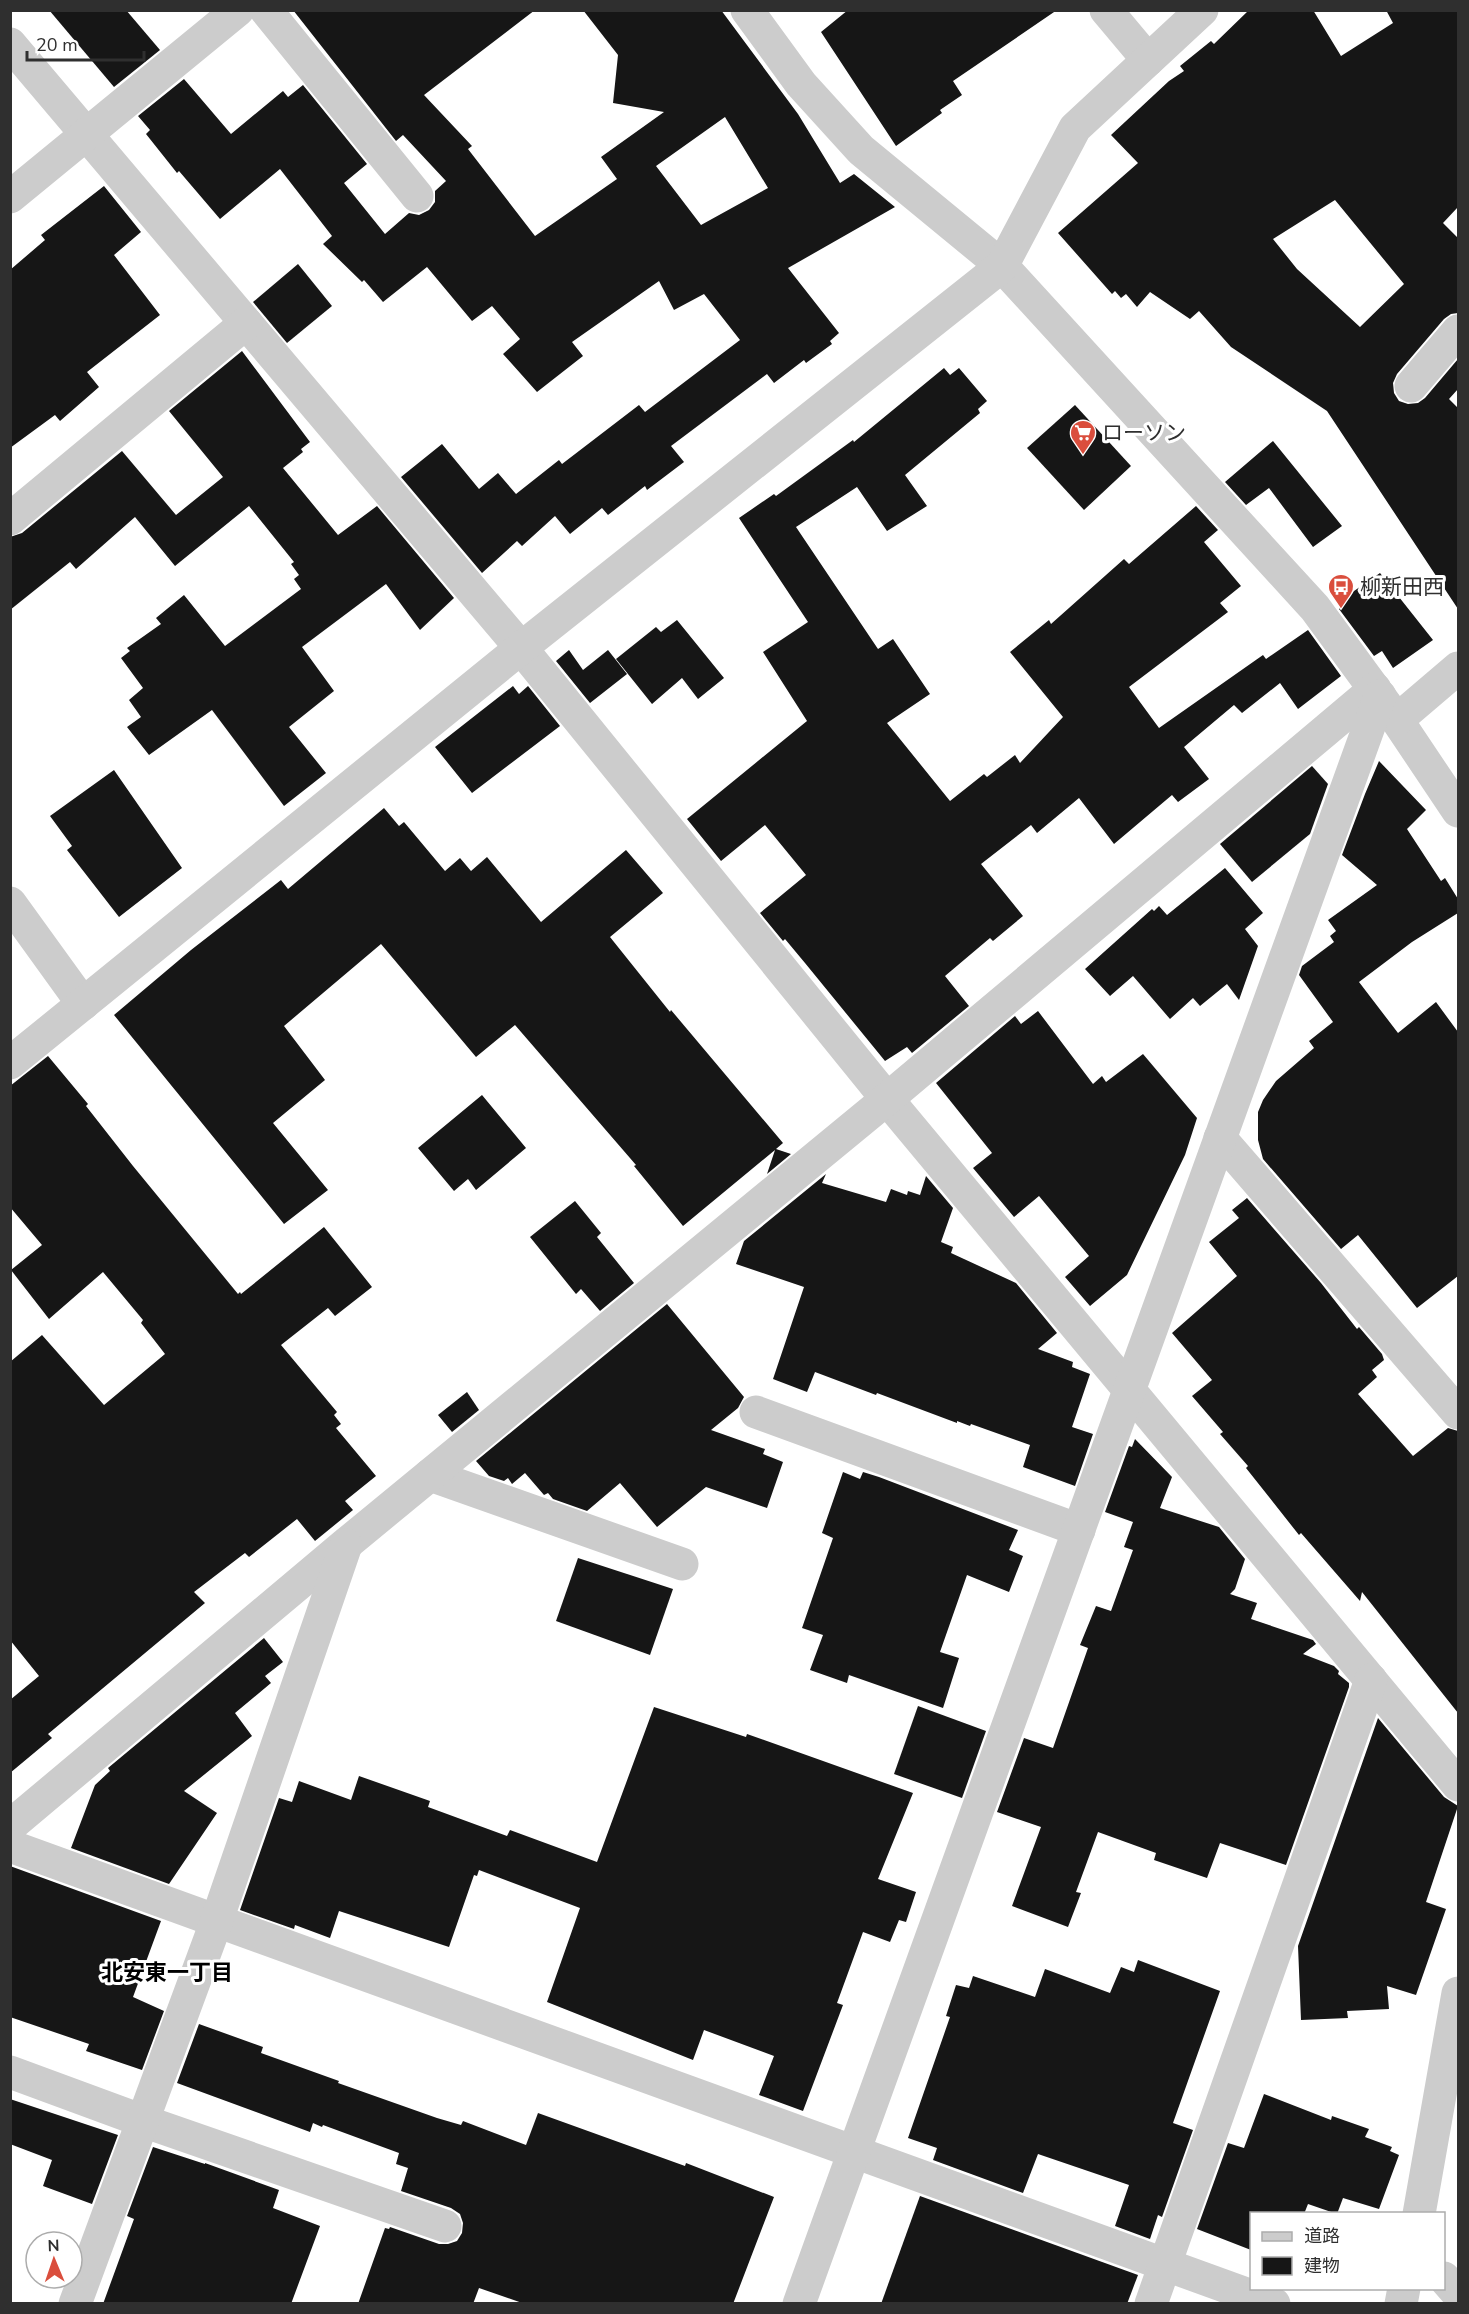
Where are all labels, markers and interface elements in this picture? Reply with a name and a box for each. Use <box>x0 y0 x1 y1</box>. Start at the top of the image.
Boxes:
scale bar <box>27 24 144 62</box>
text: 20 m <box>36 33 78 57</box>
supermarket icon: ローソン <box>1068 418 1098 456</box>
place label: ローソン <box>1102 419 1186 447</box>
bus stop icon: 柳新田西 <box>1326 572 1356 610</box>
place label: 柳新田西 <box>1360 573 1444 601</box>
district label: 北安東一丁目 <box>101 1958 233 1988</box>
legend <box>1250 2212 1445 2290</box>
text: 道路 <box>1304 2224 1340 2248</box>
north arrow <box>24 2230 84 2290</box>
text: N <box>47 2235 60 2257</box>
text: 建物 <box>1304 2254 1340 2278</box>

